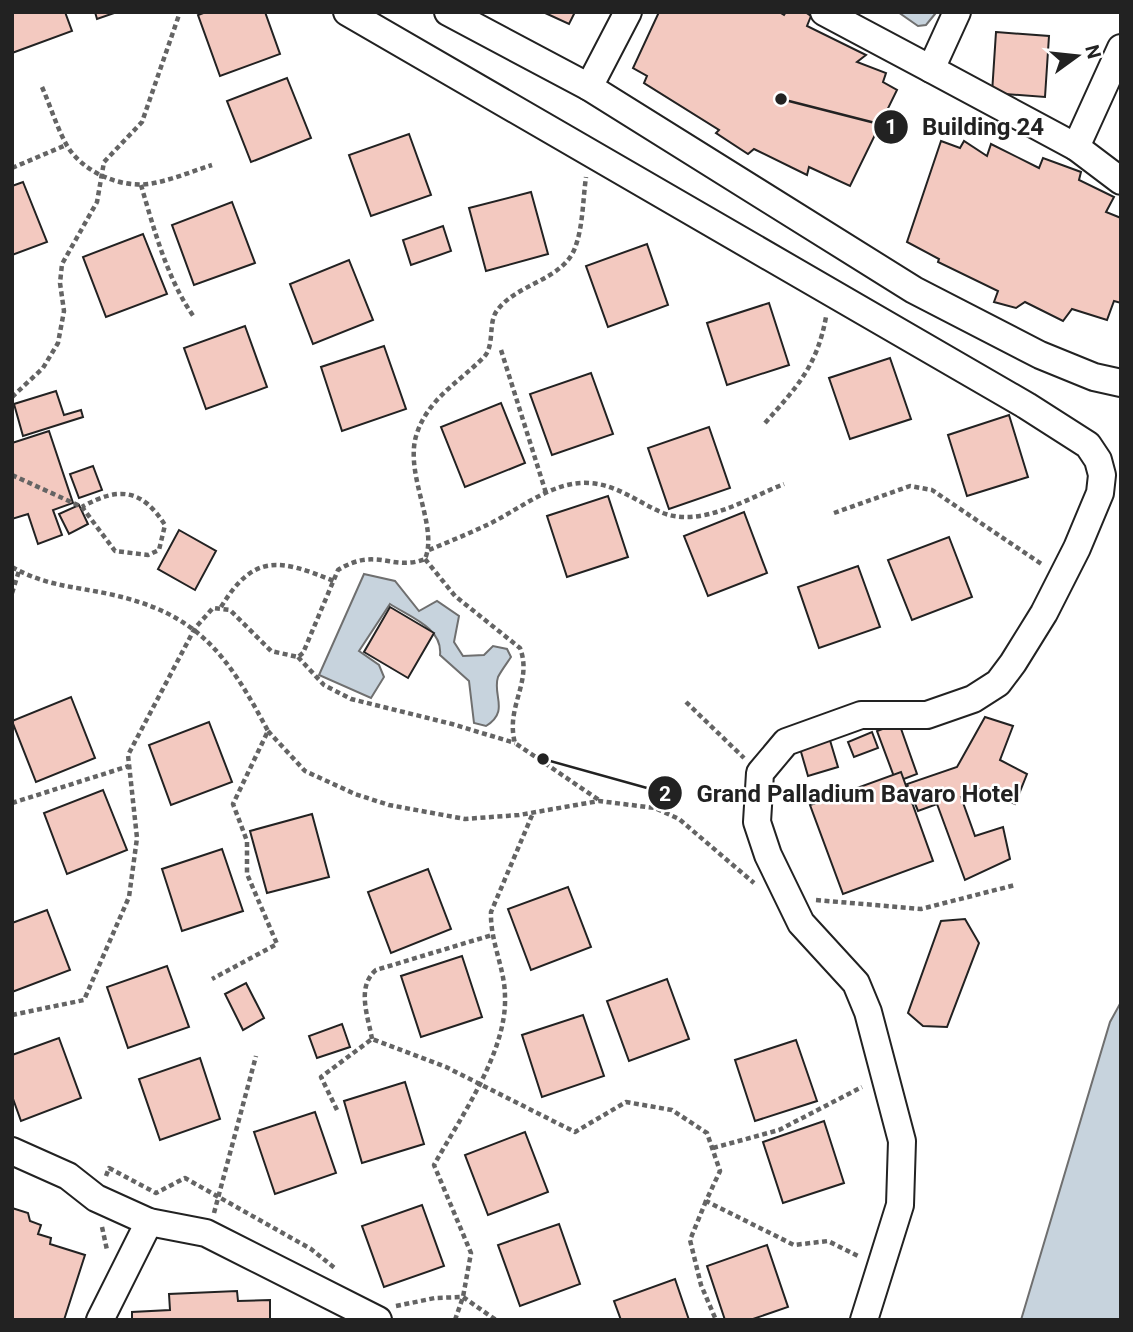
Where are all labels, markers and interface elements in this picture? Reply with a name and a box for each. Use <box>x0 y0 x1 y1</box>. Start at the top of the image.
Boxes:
north arrow <box>1042 21 1112 91</box>
text: N <box>1080 42 1106 61</box>
callout: Building 24 <box>873 104 1058 149</box>
text: Building 24 <box>922 113 1044 141</box>
text: 1 <box>885 115 897 139</box>
callout: Grand Palladium Bavaro Hotel <box>647 771 1033 816</box>
text: Grand Palladium Bavaro Hotel <box>697 780 1020 808</box>
text: 2 <box>659 782 671 806</box>

